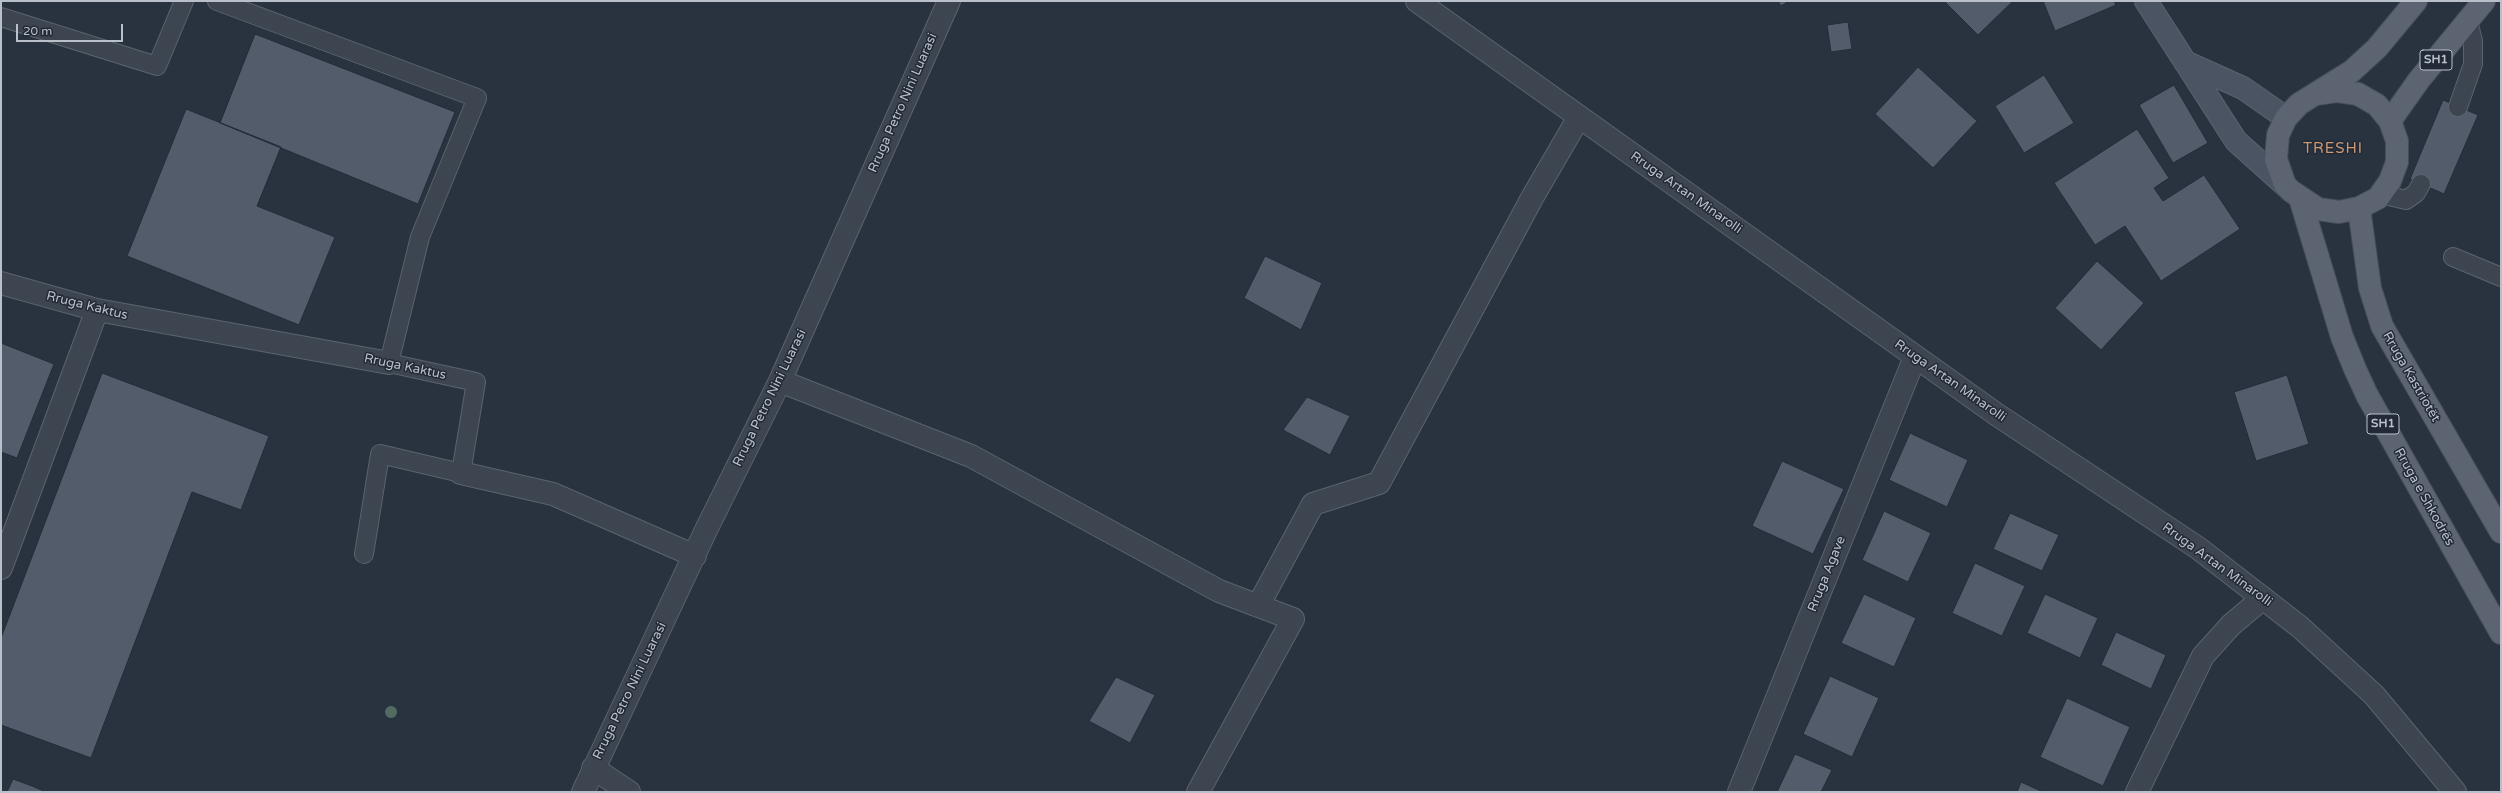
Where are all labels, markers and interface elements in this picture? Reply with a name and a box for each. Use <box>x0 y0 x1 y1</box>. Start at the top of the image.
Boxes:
scale bar <box>18 16 125 42</box>
text: 20 m <box>23 24 52 38</box>
street label: Rruga Petro Nini Luarasi <box>865 31 941 175</box>
road number: SH1 <box>2420 50 2452 70</box>
district label: TRESHI <box>2303 140 2363 158</box>
street label: Rruga Artan Minarolli <box>1627 149 1745 237</box>
street label: Rruga Kaktus <box>45 288 129 324</box>
street label: Rruga Petro Nini Luarasi <box>730 327 810 469</box>
street label: Rruga Kastriotët <box>2379 329 2443 425</box>
street label: Rruga Artan Minarolli <box>1891 337 2009 425</box>
street label: Rruga Kaktus <box>363 351 447 383</box>
road number: SH1 <box>2367 414 2399 434</box>
street label: Rruga e Shkodrës <box>2391 446 2457 548</box>
street label: Rruga Artan Minarolli <box>2159 520 2275 610</box>
street label: Rruga Agave <box>1805 534 1849 614</box>
street label: Rruga Petro Nini Luarasi <box>590 620 670 762</box>

